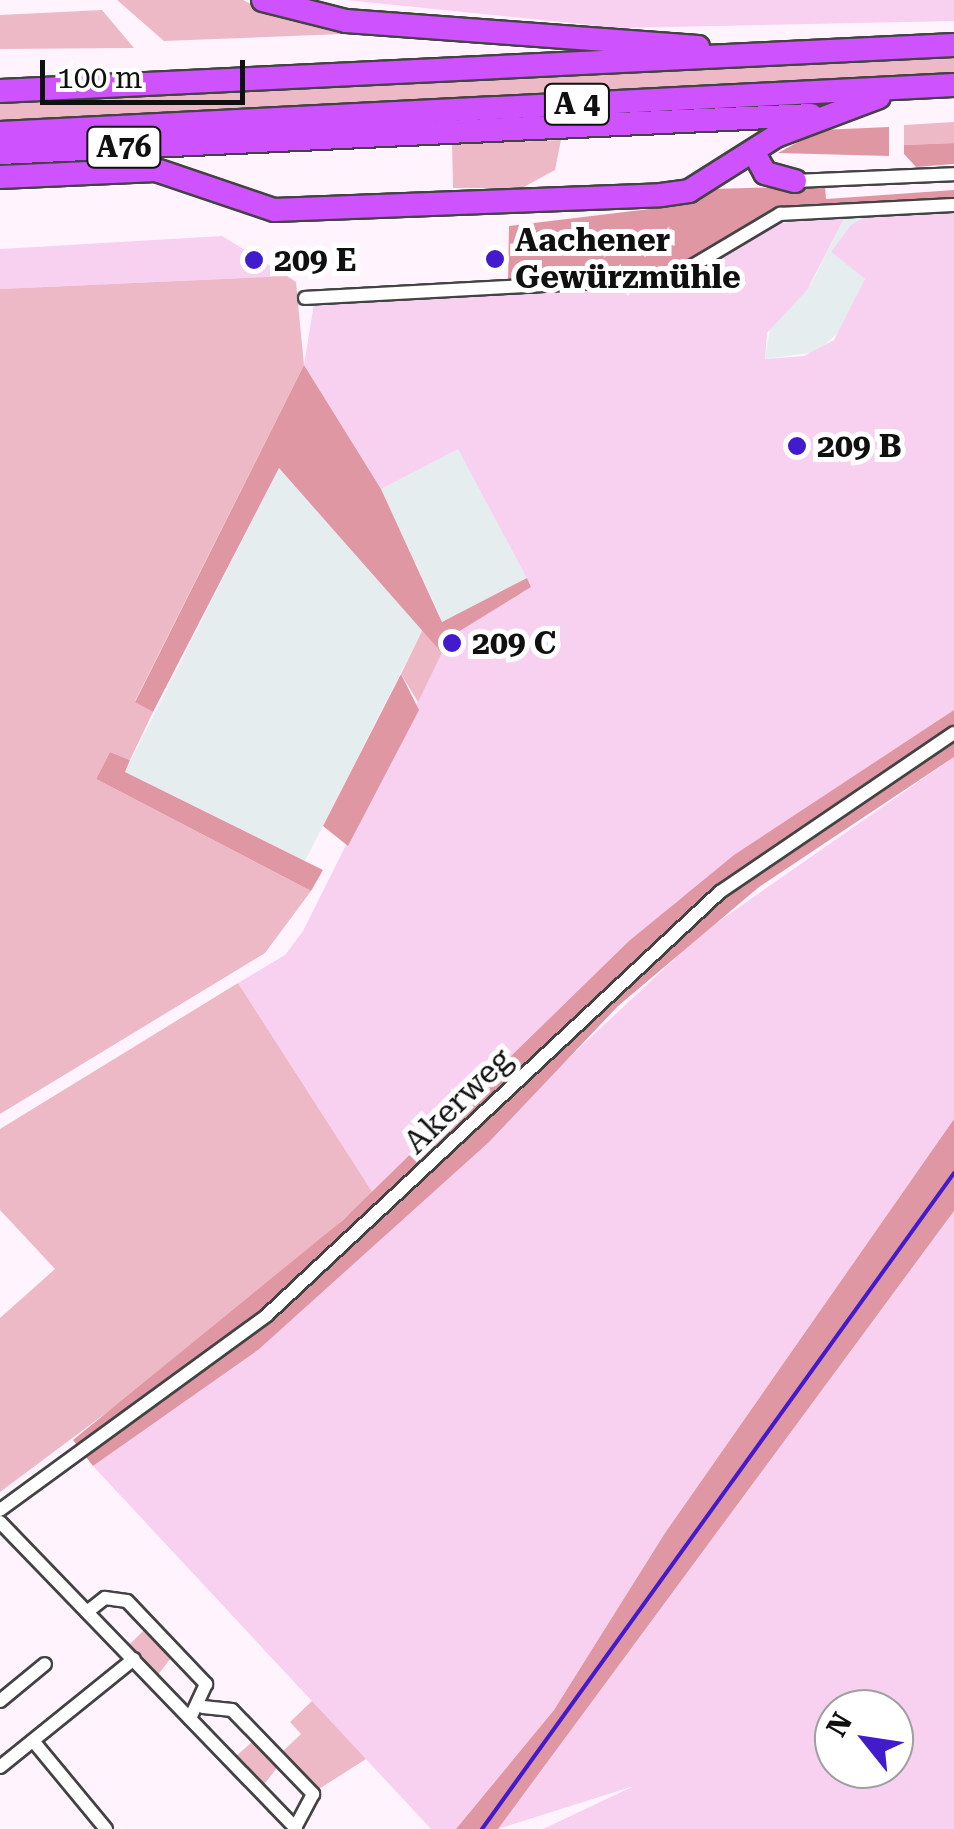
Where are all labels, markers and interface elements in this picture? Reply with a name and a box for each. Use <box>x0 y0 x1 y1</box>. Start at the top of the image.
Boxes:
scale bar <box>45 40 250 102</box>
text: 100 m <box>57 60 142 95</box>
road number: A 4 <box>542 79 612 129</box>
road number: A76 <box>84 122 164 172</box>
place label: Aachener Gewürzmühle <box>515 222 741 297</box>
place label: 209 E <box>274 241 357 279</box>
marker: Aachener Gewürzmühle <box>484 248 506 270</box>
marker: 209 E <box>243 249 265 271</box>
place label: 209 B <box>817 427 902 465</box>
marker: 209 B <box>786 435 808 457</box>
place label: 209 C <box>472 624 556 662</box>
marker: 209 C <box>441 632 463 654</box>
street label: Akerweg <box>396 1040 520 1162</box>
north arrow <box>814 1689 914 1789</box>
text: N <box>820 1707 859 1742</box>

